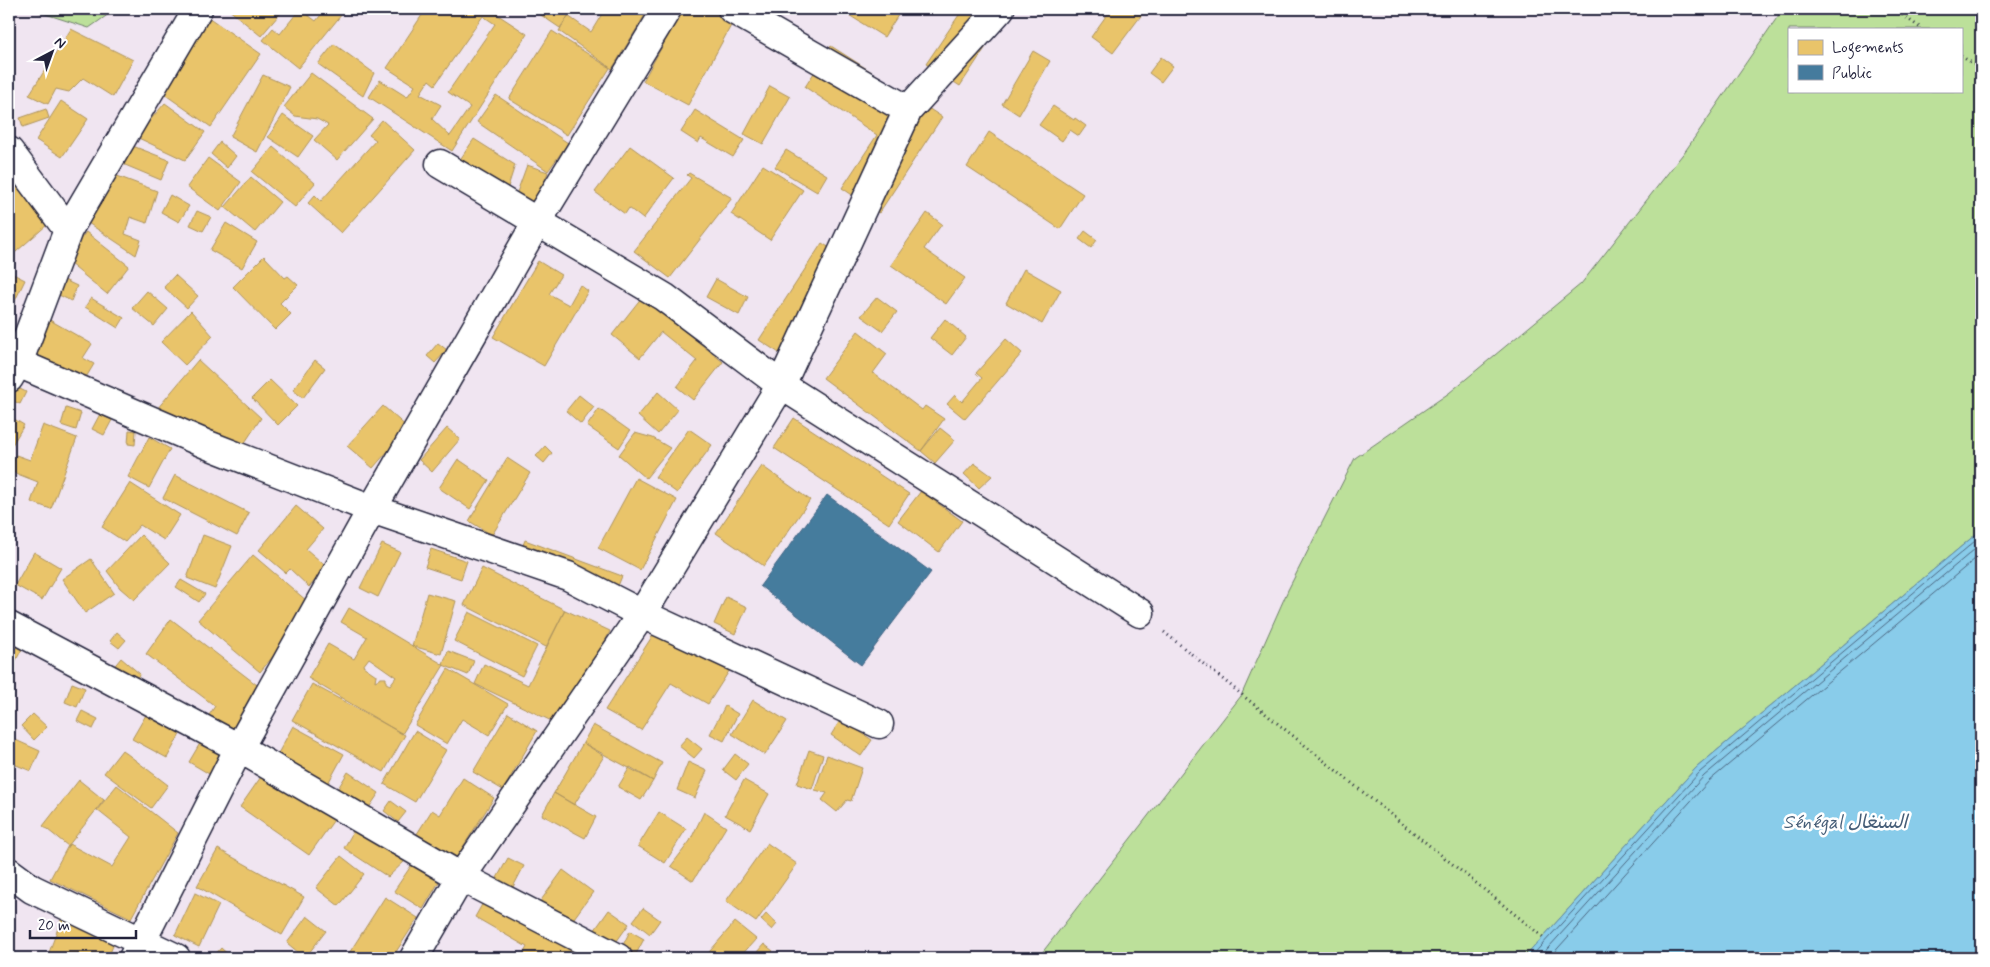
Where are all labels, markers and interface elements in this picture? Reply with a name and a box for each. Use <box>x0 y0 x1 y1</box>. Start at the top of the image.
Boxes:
north arrow <box>28 28 78 78</box>
legend <box>1788 28 1962 92</box>
text: N <box>50 33 69 53</box>
text: Logements <box>1832 38 1904 59</box>
text: Public <box>1832 64 1872 84</box>
water label: Sénégal السنغال <box>1783 810 1909 835</box>
scale bar <box>30 907 136 939</box>
text: 20 m <box>38 916 70 936</box>

